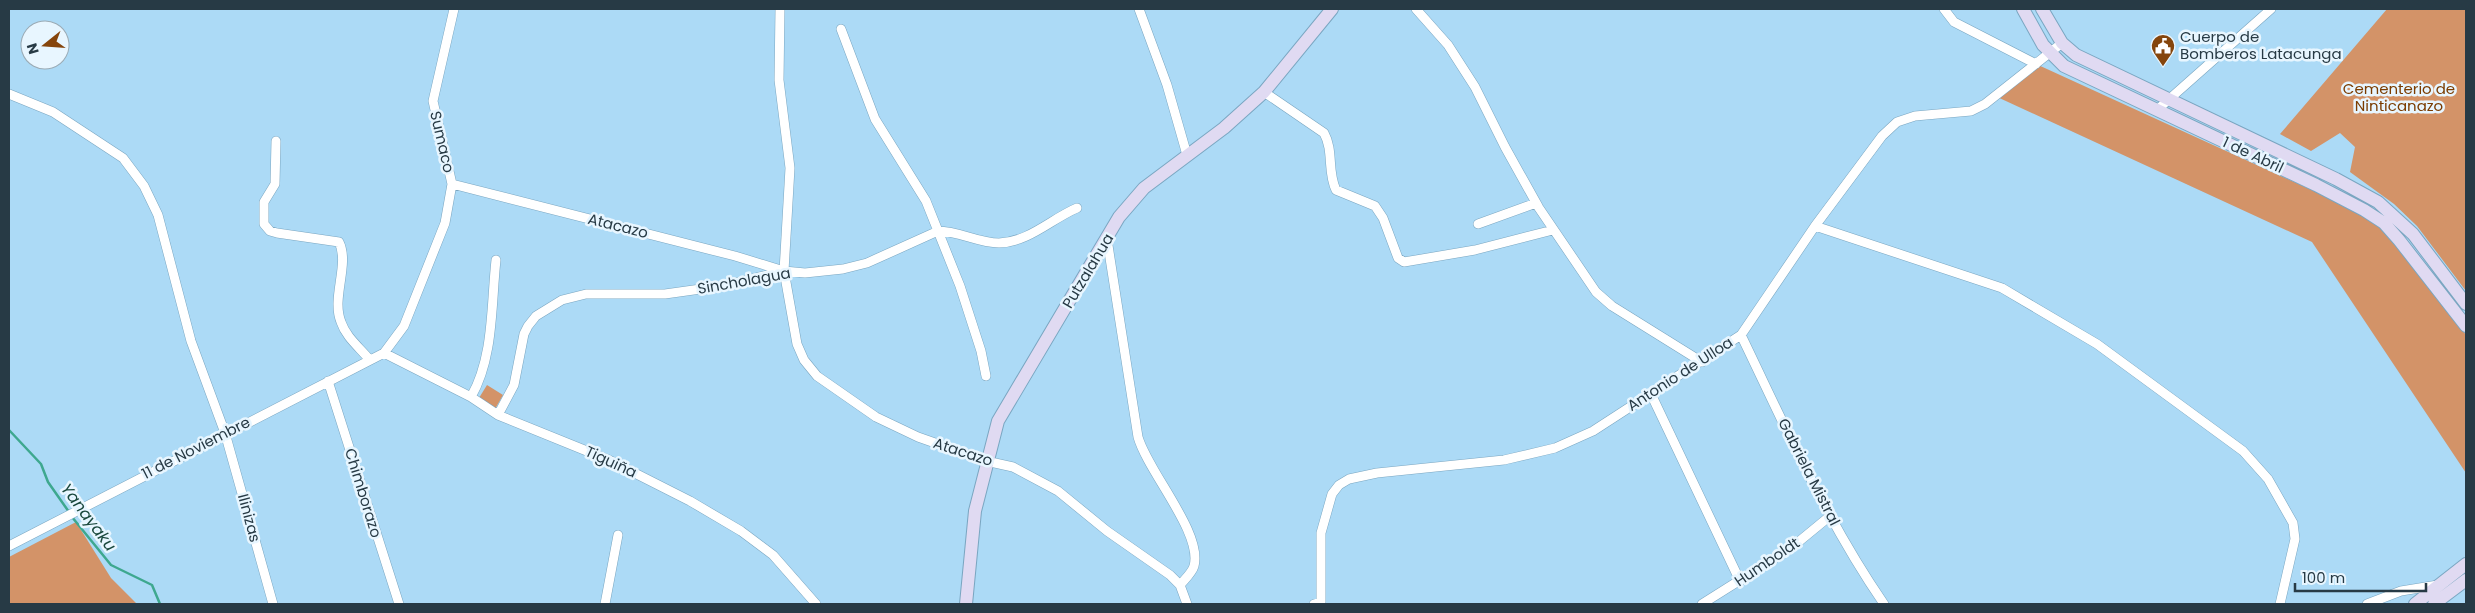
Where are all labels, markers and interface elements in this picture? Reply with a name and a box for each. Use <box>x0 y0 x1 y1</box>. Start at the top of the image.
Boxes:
north arrow <box>20 20 70 70</box>
place label: Cuerpo de Bomberos Latacunga <box>2180 26 2342 64</box>
public building icon: Cuerpo de Bomberos Latacunga <box>2150 33 2176 67</box>
text: N <box>21 41 44 57</box>
park label: Cementerio de Ninticanazo <box>2343 78 2455 116</box>
street label: Sumaco <box>425 109 460 175</box>
street label: 1 de Abril <box>2219 131 2287 178</box>
street label: Atacazo <box>586 208 650 243</box>
street label: Putzalahua <box>1057 229 1118 312</box>
street label: Sincholagua <box>696 262 792 299</box>
street label: Antonio de Ulloa <box>1623 331 1737 416</box>
street label: 11 de Noviembre <box>138 411 254 484</box>
street label: Gabriela Mistral <box>1773 415 1846 529</box>
street label: Atacazo <box>931 432 996 471</box>
street label: Tiguiña <box>582 440 641 483</box>
street label: Chimborazo <box>340 446 387 540</box>
water label: Yanayaku <box>55 479 122 556</box>
street label: Ilinizas <box>233 491 266 544</box>
street label: Humboldt <box>1730 532 1803 591</box>
scale bar <box>2295 560 2426 592</box>
text: 100 m <box>2302 567 2345 588</box>

